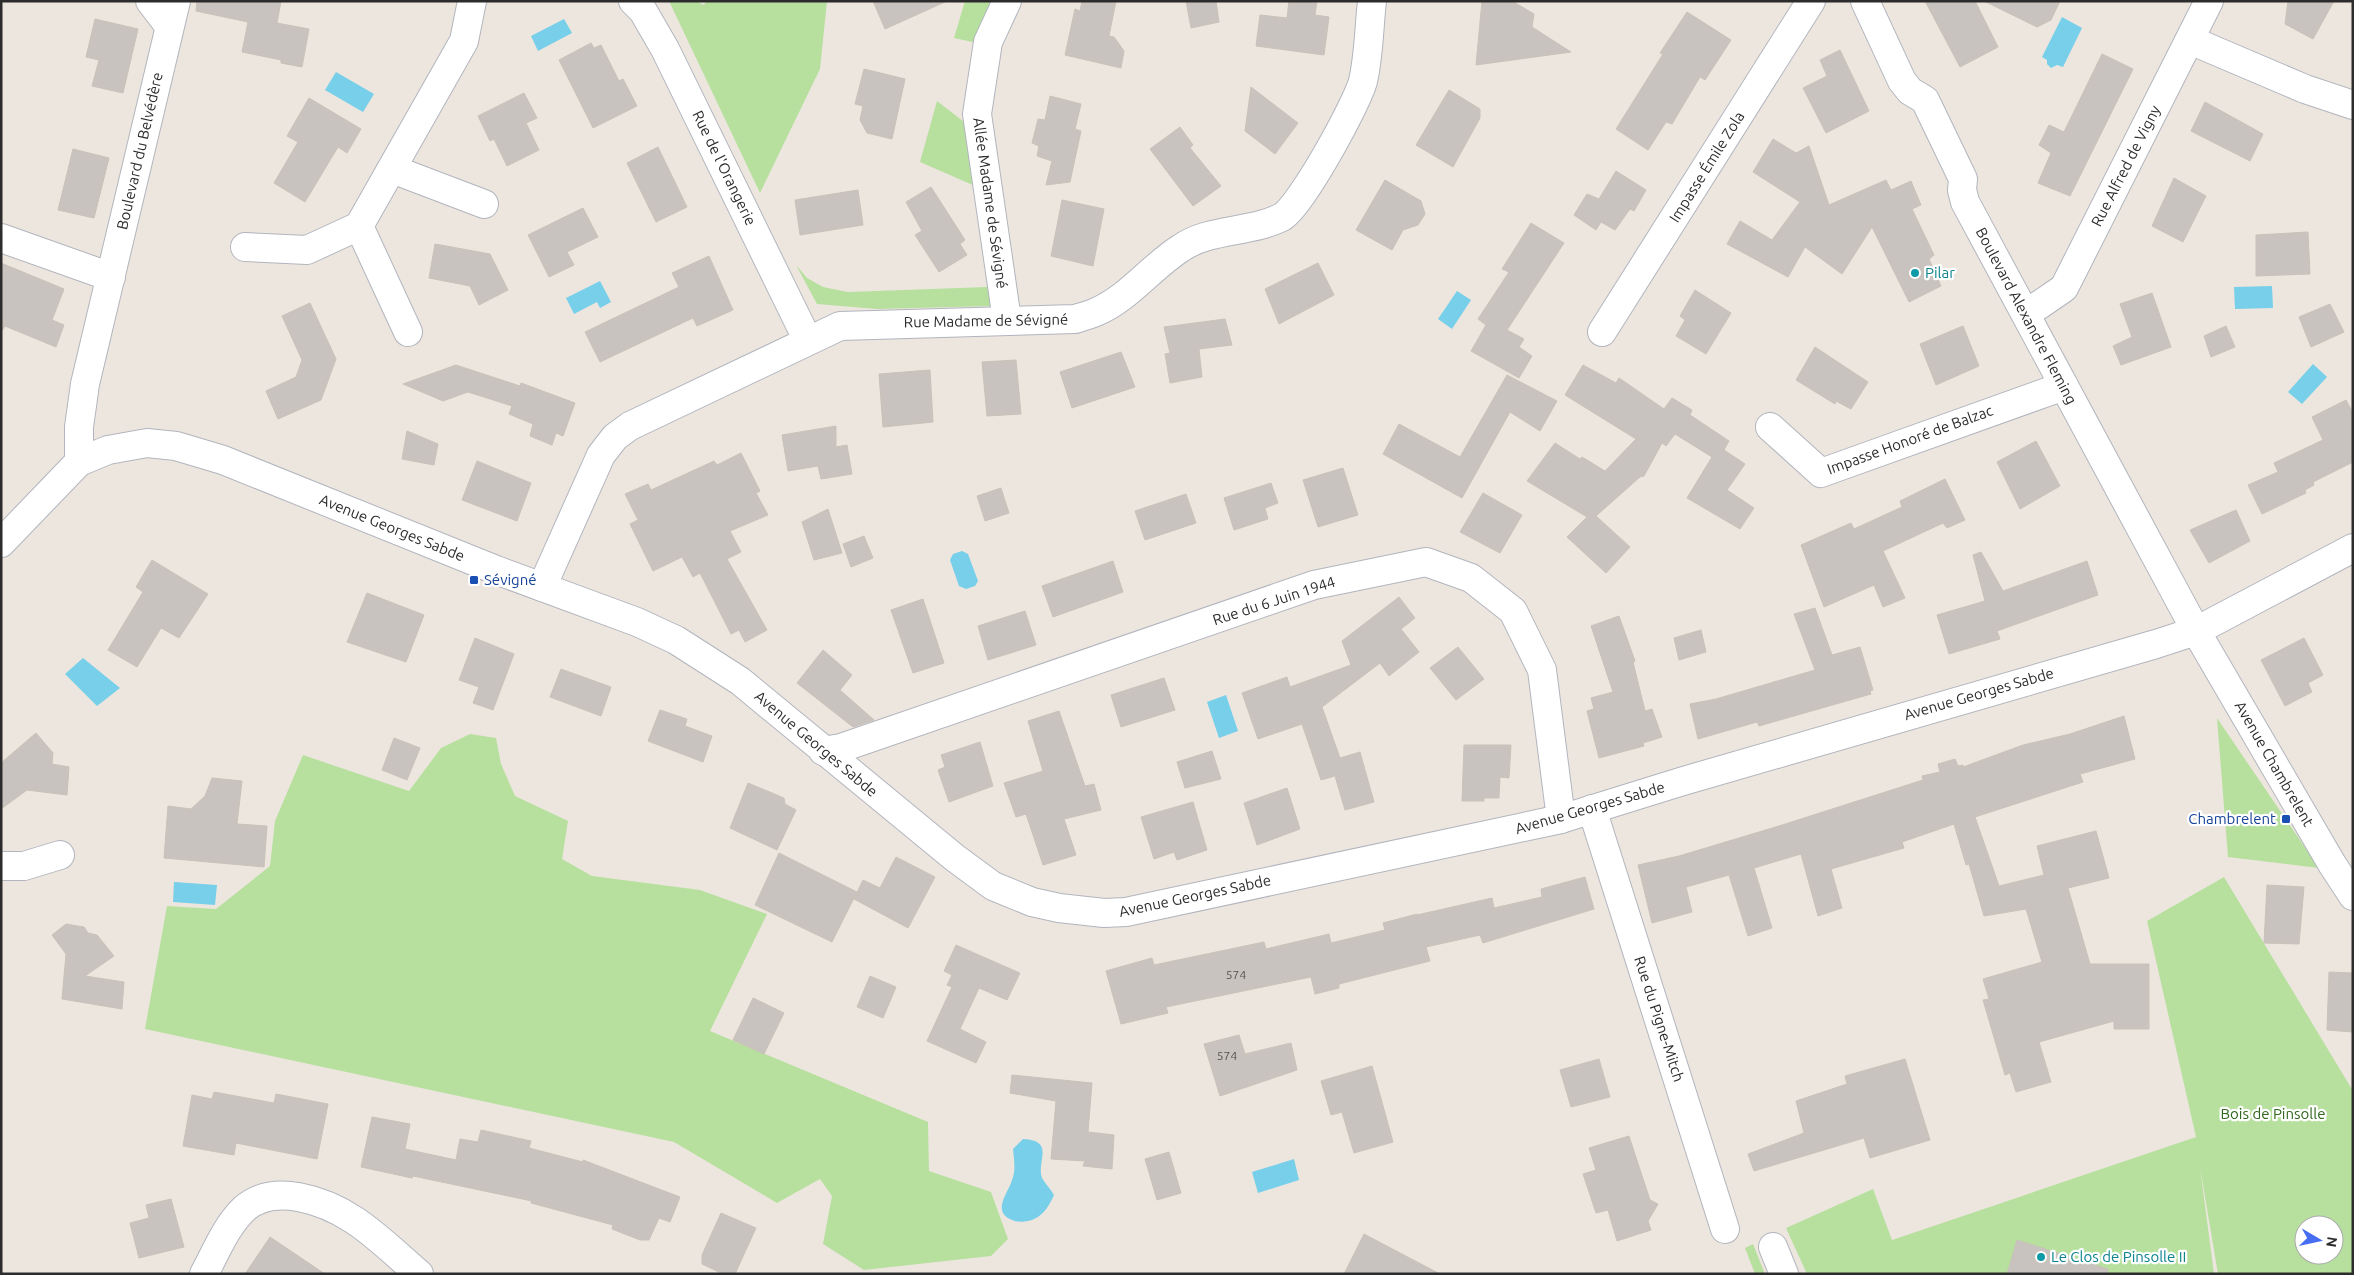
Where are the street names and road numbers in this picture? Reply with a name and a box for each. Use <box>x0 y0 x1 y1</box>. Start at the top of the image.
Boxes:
street label: Boulevard du Belvédère <box>113 71 166 231</box>
street label: Rue Alfred de Vigny <box>2088 102 2163 229</box>
street label: Rue de l'Orangerie <box>689 108 760 228</box>
street label: Impasse Émile Zola <box>1666 108 1748 225</box>
street label: Allée Madame de Sévigné <box>970 116 1011 290</box>
street label: Boulevard Alexandre Fleming <box>1973 224 2080 407</box>
street label: Rue Madame de Sévigné <box>904 311 1068 330</box>
street label: Impasse Honoré de Balzac <box>1825 402 1995 477</box>
street label: Avenue Georges Sabde <box>317 491 467 564</box>
street label: Rue du 6 Juin 1944 <box>1210 573 1337 628</box>
street label: Avenue Georges Sabde <box>1902 664 2056 723</box>
street label: Avenue Georges Sabde <box>752 687 881 800</box>
street label: Avenue Chambrelent <box>2231 698 2317 830</box>
street label: Avenue Georges Sabde <box>1513 778 1667 837</box>
street label: Avenue Georges Sabde <box>1117 871 1272 920</box>
street label: Rue du Pigne-Mitch <box>1631 954 1688 1084</box>

